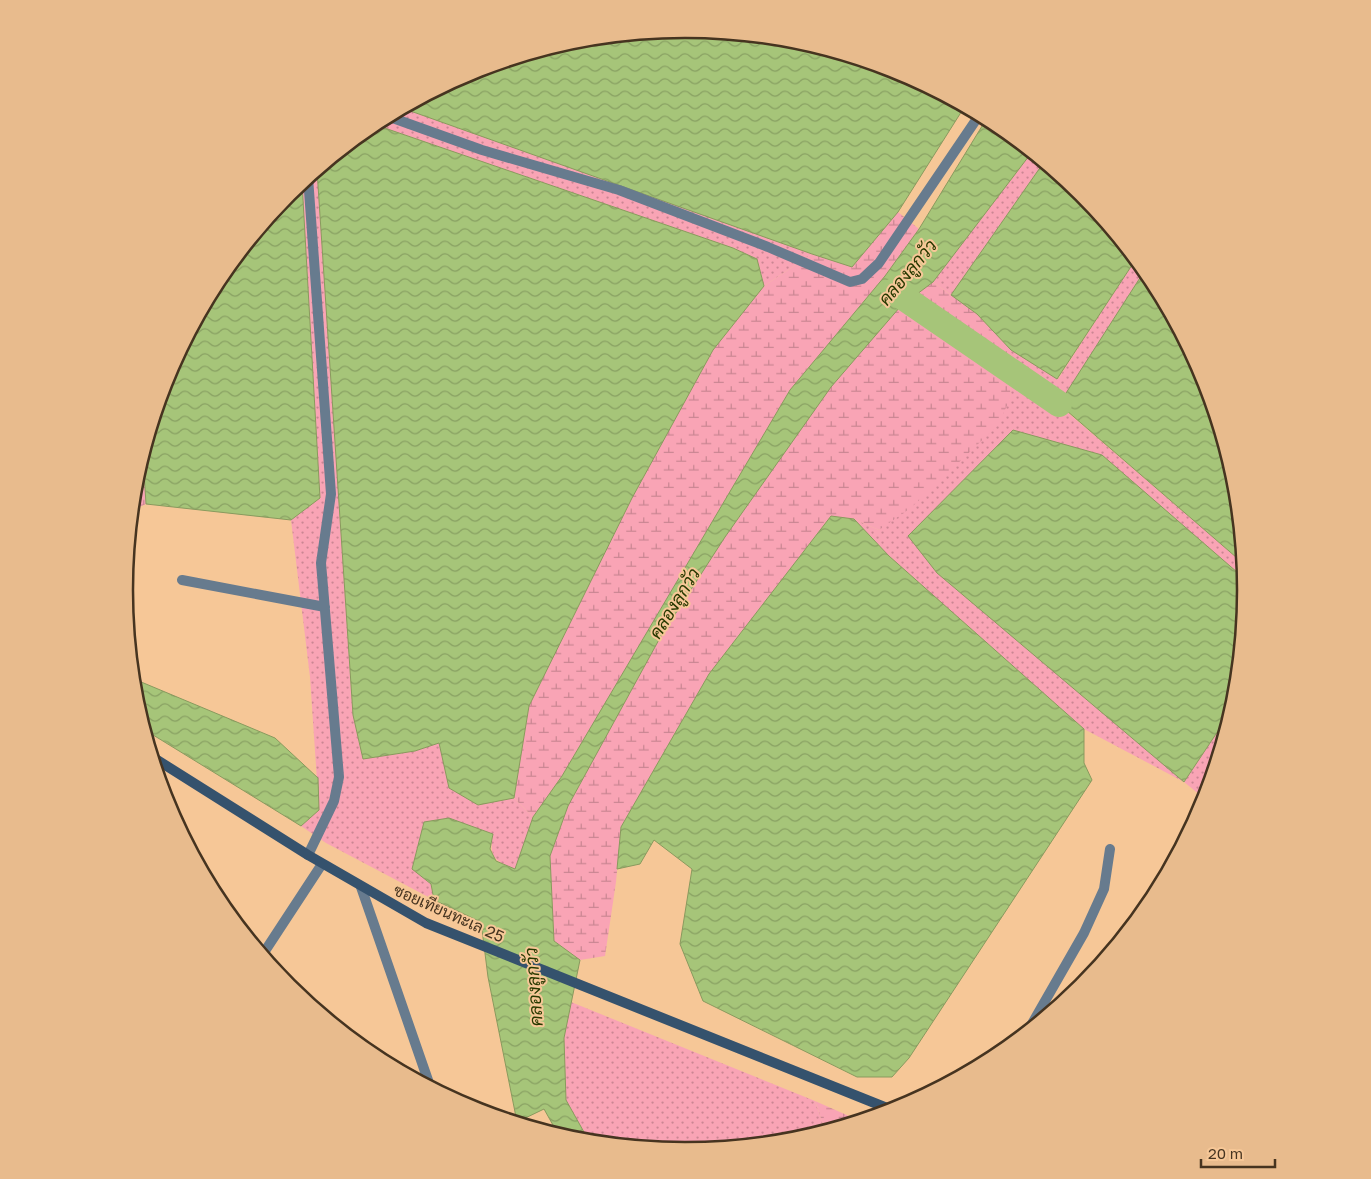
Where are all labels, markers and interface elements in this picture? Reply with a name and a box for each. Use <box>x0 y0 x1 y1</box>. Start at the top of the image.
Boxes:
water label: คลองลูกวัว <box>873 235 943 311</box>
water label: คลองลูกวัว <box>644 564 707 644</box>
street label: ซอยเทียนทะเล 25 <box>391 879 508 946</box>
water label: คลองลูกวัว <box>519 946 550 1027</box>
scale bar <box>1201 1136 1275 1168</box>
text: 20 m <box>1208 1144 1243 1162</box>

